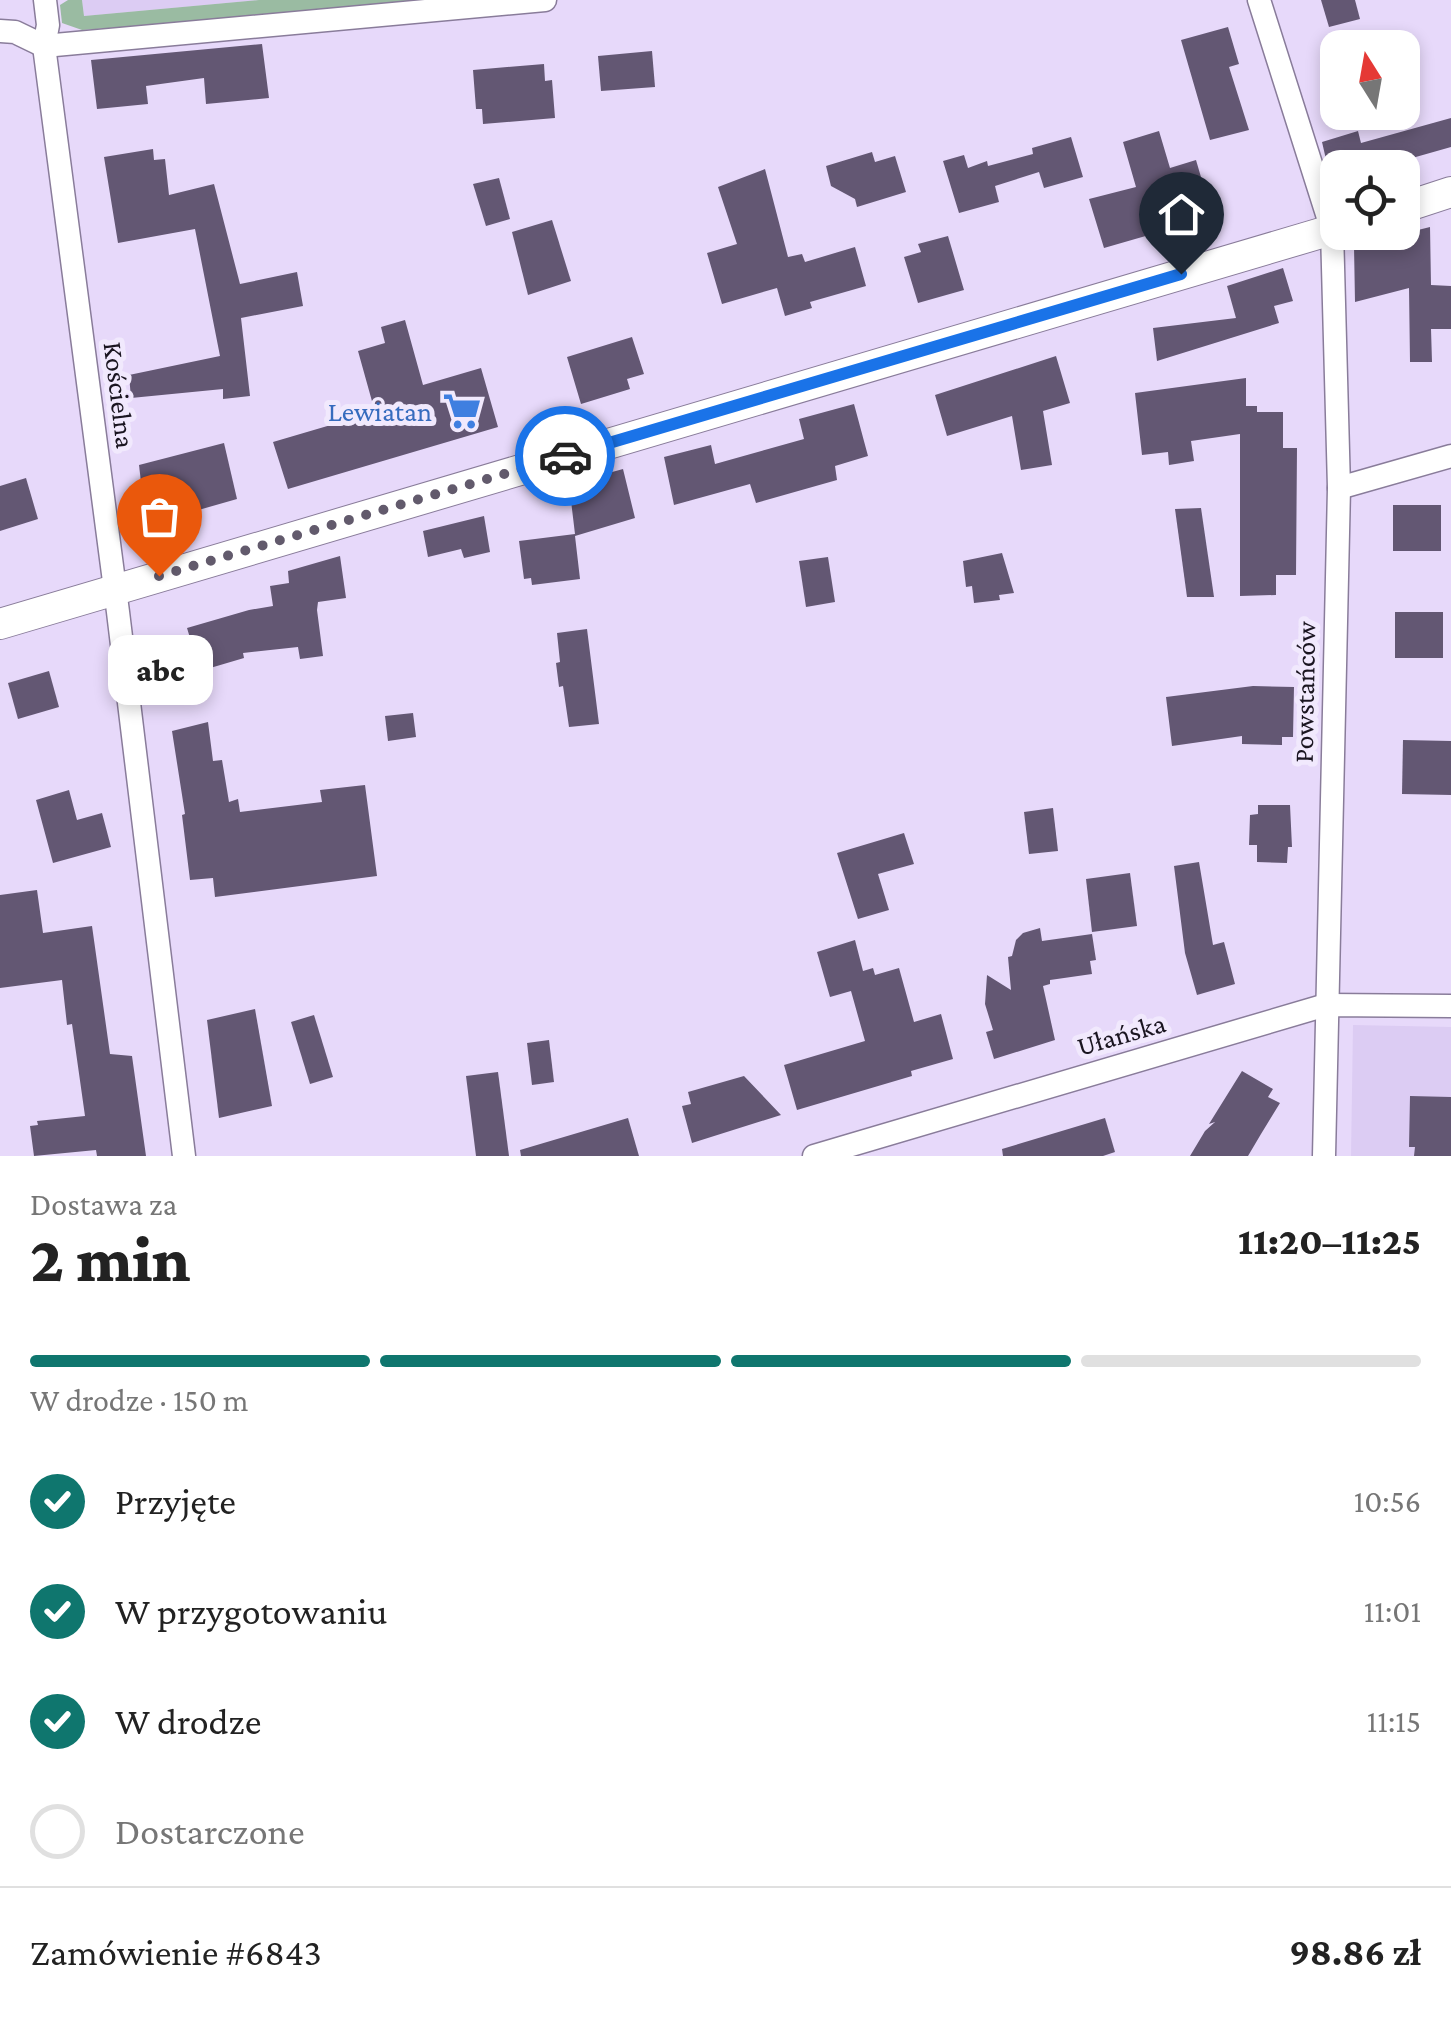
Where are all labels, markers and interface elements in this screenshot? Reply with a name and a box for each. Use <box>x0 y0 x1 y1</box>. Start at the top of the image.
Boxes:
north arrow <box>1320 30 1420 130</box>
map controls <box>1320 30 1420 250</box>
button: locate <box>1320 150 1420 250</box>
pin <box>1139 172 1224 275</box>
icon: home <box>1154 187 1209 242</box>
street label: Kościelna <box>98 340 141 450</box>
supermarket icon: Lewiatan <box>441 390 483 432</box>
place label: Lewiatan <box>328 396 432 427</box>
courier <box>515 406 615 506</box>
icon: car <box>538 429 593 484</box>
pin <box>117 474 202 577</box>
icon: bag <box>132 489 187 544</box>
street label: Powstańców <box>1288 620 1321 763</box>
callout: abc <box>106 636 212 706</box>
text: abc <box>136 652 185 688</box>
street label: Ułańska <box>1073 1007 1169 1062</box>
text: Dostawa za <box>30 1186 177 1222</box>
text: 11:20–11:25 <box>1238 1220 1421 1262</box>
text: 2 min <box>30 1223 191 1295</box>
text: W drodze · 150 m <box>30 1382 249 1418</box>
icon: check <box>30 1474 85 1529</box>
text: Przyjęte <box>115 1480 236 1522</box>
text: 10:56 <box>1354 1483 1421 1519</box>
icon: check <box>30 1584 85 1639</box>
text: W przygotowaniu <box>115 1590 387 1632</box>
text: 11:01 <box>1364 1593 1421 1629</box>
icon: check <box>30 1694 85 1749</box>
text: W drodze <box>115 1700 261 1742</box>
text: 11:15 <box>1367 1703 1421 1739</box>
text: Dostarczone <box>115 1810 305 1852</box>
text: Zamówienie #6843 <box>30 1931 322 1973</box>
text: 98.86 zł <box>1289 1931 1421 1973</box>

